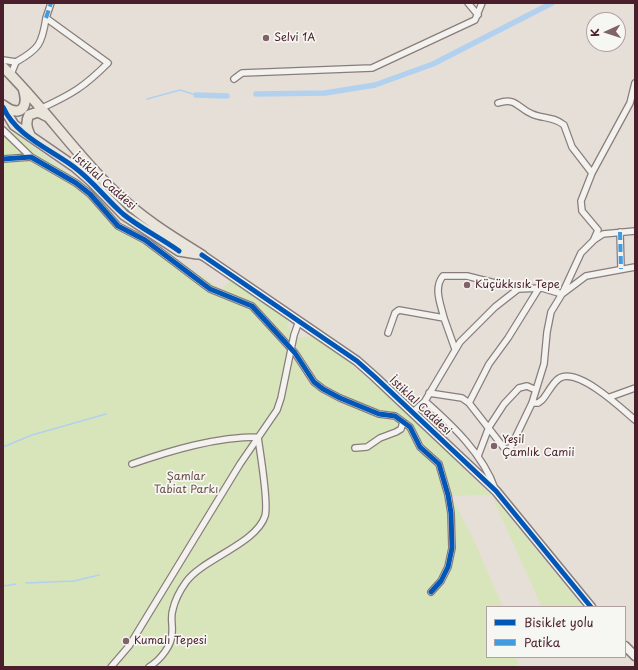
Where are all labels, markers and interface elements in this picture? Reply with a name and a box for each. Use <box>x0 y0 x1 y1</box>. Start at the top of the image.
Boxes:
north arrow <box>586 12 626 52</box>
text: K <box>586 28 603 37</box>
place label: Selvi 1A <box>274 31 315 45</box>
marker: Selvi 1A <box>261 33 271 43</box>
street label: İstiklal Caddesi <box>69 151 139 213</box>
place label: Küçükkısık Tepe <box>475 278 560 292</box>
marker: Küçükkısık Tepe <box>462 280 472 290</box>
street label: İstiklal Caddesi <box>386 374 454 438</box>
place label: Yeşil Çamlık Camii <box>502 433 574 459</box>
marker: Yeşil Çamlık Camii <box>489 441 499 451</box>
park label: Şamlar Tabiat Parkı <box>154 470 218 496</box>
legend <box>486 606 626 658</box>
text: Bisiklet yolu <box>524 613 593 631</box>
text: Patika <box>524 633 560 651</box>
place label: Kumalı Tepesi <box>134 634 207 648</box>
marker: Kumalı Tepesi <box>121 636 131 646</box>

